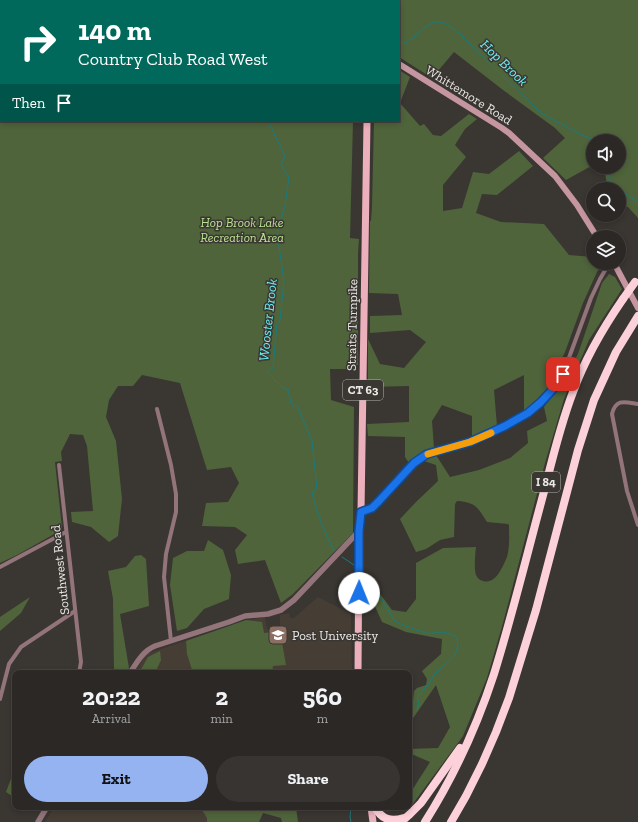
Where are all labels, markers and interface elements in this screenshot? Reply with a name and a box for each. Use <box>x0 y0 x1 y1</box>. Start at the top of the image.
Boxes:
text: 140 m <box>78 14 151 47</box>
icon: right <box>12 16 64 68</box>
water label: Hop Brook <box>477 36 531 90</box>
text: Country Club Road West <box>78 48 268 70</box>
street label: Whittemore Road <box>423 62 515 128</box>
icon: arrive <box>53 92 75 114</box>
text: Then <box>12 94 45 112</box>
map controls <box>586 134 626 270</box>
button: sound <box>586 134 626 174</box>
button: search <box>586 182 626 222</box>
park label: Hop Brook Lake Recreation Area <box>200 215 284 245</box>
button: layers <box>586 230 626 270</box>
water label: Wooster Brook <box>255 278 281 362</box>
street label: Straits Turnpike <box>344 279 360 371</box>
pin <box>546 357 580 391</box>
icon: arrive <box>552 363 574 385</box>
road number: CT 63 <box>343 380 383 400</box>
road number: I 84 <box>532 472 560 492</box>
street label: Southwest Road <box>48 524 72 616</box>
position arrow <box>338 572 380 614</box>
school or university icon: Post University <box>267 624 289 646</box>
place label: Post University <box>292 628 378 643</box>
text: 20:22 <box>82 682 140 711</box>
text: 2 <box>215 682 228 711</box>
text: 560 <box>303 682 342 711</box>
text: Arrival <box>92 711 131 726</box>
text: min <box>210 711 233 726</box>
text: m <box>317 711 328 726</box>
button: Exit <box>24 756 208 802</box>
button: Share <box>216 756 400 802</box>

